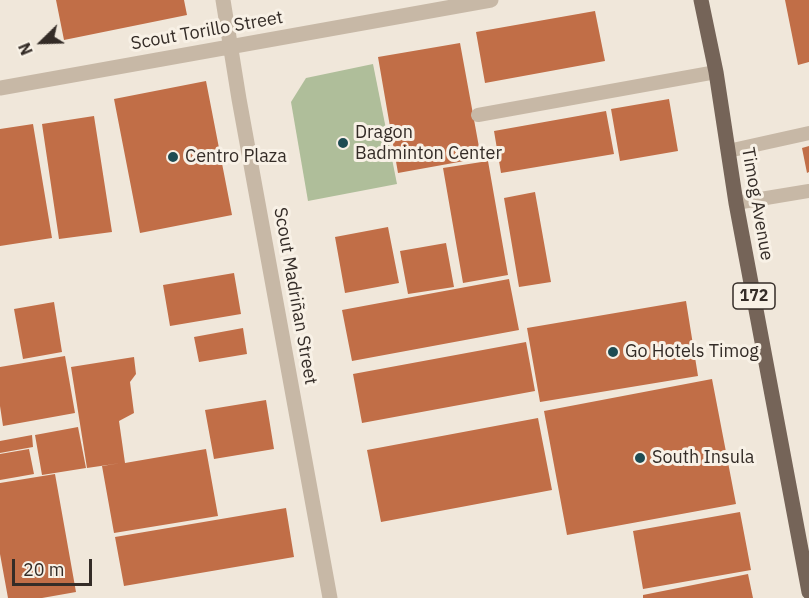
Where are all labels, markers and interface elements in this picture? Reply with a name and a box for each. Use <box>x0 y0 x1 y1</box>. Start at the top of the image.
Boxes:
street label: Scout Torillo Street <box>129 7 285 55</box>
north arrow <box>12 12 72 72</box>
text: N <box>14 40 37 58</box>
place label: Dragon Badminton Center <box>355 122 502 164</box>
marker: Dragon Badminton Center <box>336 136 350 150</box>
place label: Centro Plaza <box>185 146 287 168</box>
street label: Timog Avenue <box>736 146 778 262</box>
marker: Centro Plaza <box>166 150 180 164</box>
street label: Scout Madriñan Street <box>269 206 321 386</box>
road number: 172 <box>733 283 775 309</box>
place label: Go Hotels Timog <box>625 341 759 363</box>
marker: Go Hotels Timog <box>606 345 620 359</box>
place label: South Insula <box>652 447 754 469</box>
marker: South Insula <box>633 451 647 465</box>
scale bar <box>15 547 94 585</box>
text: 20 m <box>23 558 65 581</box>

